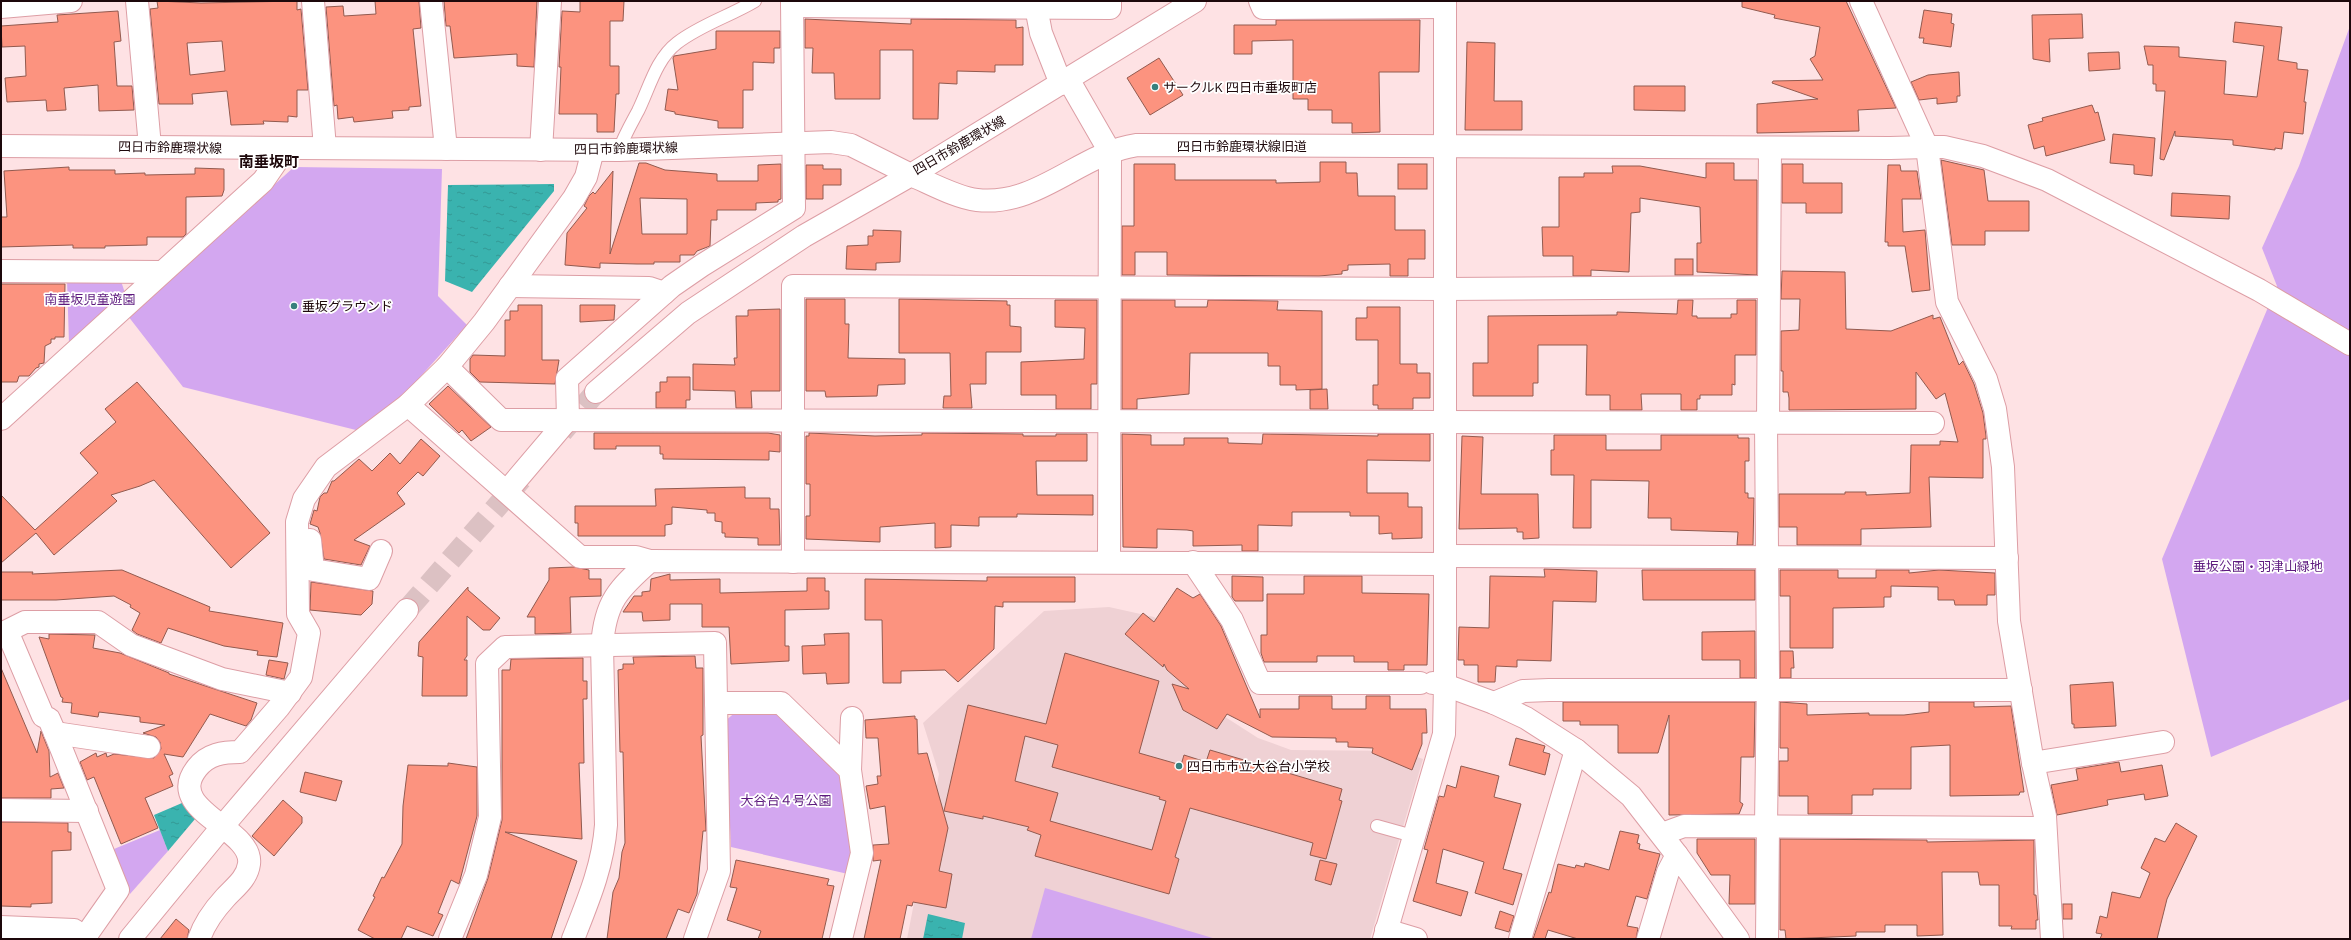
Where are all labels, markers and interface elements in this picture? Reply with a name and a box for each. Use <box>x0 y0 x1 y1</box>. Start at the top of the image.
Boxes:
place label: サークルK 四日市垂坂町店 <box>1163 79 1317 96</box>
marker: サークルK 四日市垂坂町店 <box>1150 82 1160 92</box>
street label: 四日市鈴鹿環状線 <box>910 112 1009 179</box>
street label: 四日市鈴鹿環状線 <box>118 138 222 157</box>
street label: 四日市鈴鹿環状線旧道 <box>1177 138 1307 155</box>
street label: 四日市鈴鹿環状線 <box>574 139 678 158</box>
district label: 南垂坂町 <box>239 152 299 171</box>
park label: 南垂坂児童遊園 <box>44 291 136 308</box>
place label: 垂坂グラウンド <box>302 298 393 315</box>
marker: 垂坂グラウンド <box>289 301 299 311</box>
park label: 垂坂公園・羽津山緑地 <box>2193 558 2323 575</box>
place label: 四日市市立大谷台小学校 <box>1187 758 1330 775</box>
marker: 四日市市立大谷台小学校 <box>1174 761 1184 771</box>
park label: 大谷台４号公園 <box>740 792 832 809</box>

